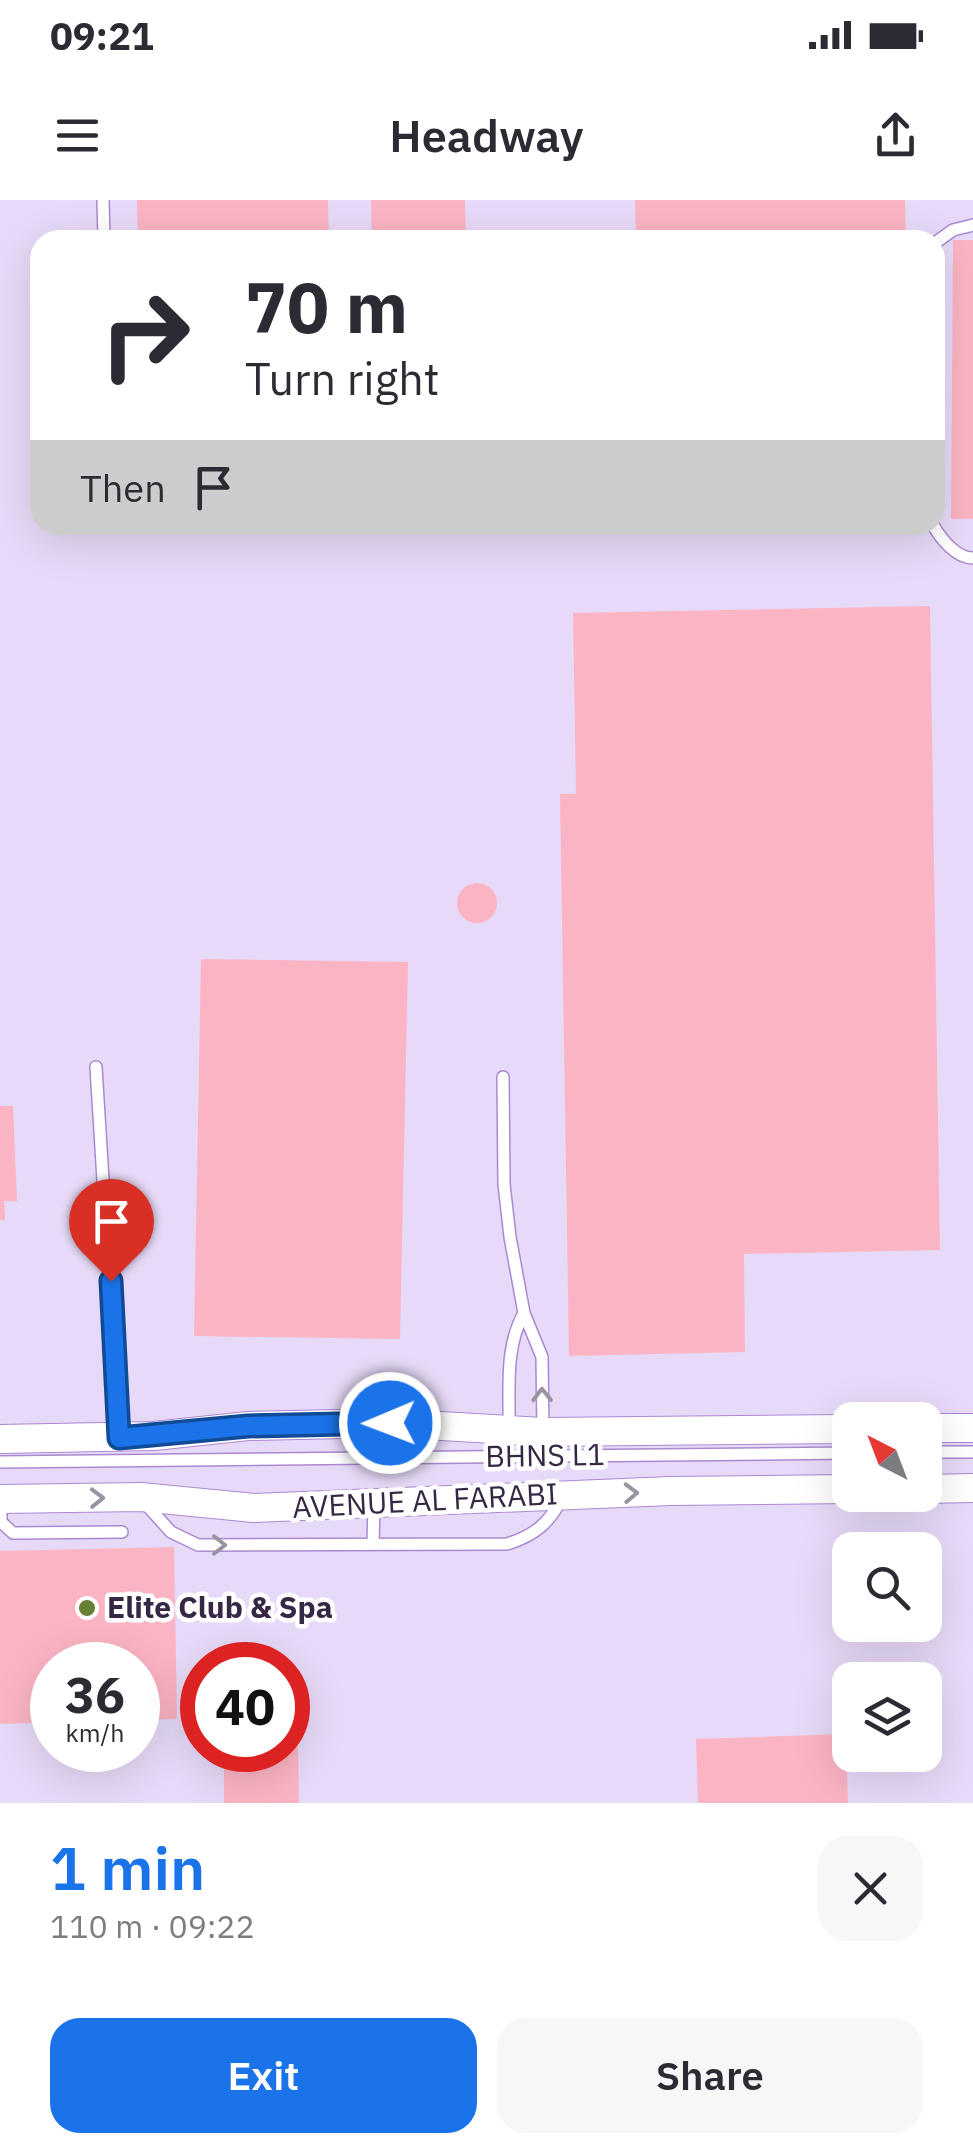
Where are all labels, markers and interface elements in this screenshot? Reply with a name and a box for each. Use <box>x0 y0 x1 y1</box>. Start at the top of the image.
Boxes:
text: 09:21 <box>50 11 154 60</box>
text: Headway <box>389 106 584 164</box>
icon: menu <box>50 108 105 163</box>
icon: share <box>868 108 923 163</box>
text: 70 m <box>245 261 408 352</box>
icon: right <box>80 270 210 400</box>
text: Turn right <box>245 349 440 407</box>
icon: arrive <box>186 460 241 515</box>
text: Then <box>80 463 166 512</box>
pin <box>69 1179 154 1282</box>
icon: arrive <box>84 1194 139 1249</box>
position arrow <box>338 1371 442 1475</box>
one-way arrow <box>532 1386 553 1402</box>
north arrow <box>832 1402 942 1512</box>
map controls <box>832 1402 942 1772</box>
street label: BHNS L1 <box>485 1434 605 1475</box>
street label: AVENUE AL FARABI <box>291 1473 559 1526</box>
one-way arrow <box>624 1482 640 1503</box>
one-way arrow <box>90 1487 106 1509</box>
button: search <box>832 1532 942 1642</box>
one-way arrow <box>212 1534 228 1556</box>
place label: Elite Club & Spa <box>107 1587 333 1626</box>
marker: Elite Club & Spa <box>76 1597 98 1619</box>
speed limit sign: 40 <box>180 1642 310 1772</box>
text: 36 <box>65 1662 125 1727</box>
button: layers <box>832 1662 942 1772</box>
text: km/h <box>66 1716 124 1749</box>
text: 1 min <box>50 1828 205 1907</box>
button: close <box>818 1836 923 1941</box>
text: 110 m · 09:22 <box>50 1905 255 1947</box>
button: Exit <box>50 2018 477 2133</box>
button: Share <box>497 2018 923 2133</box>

